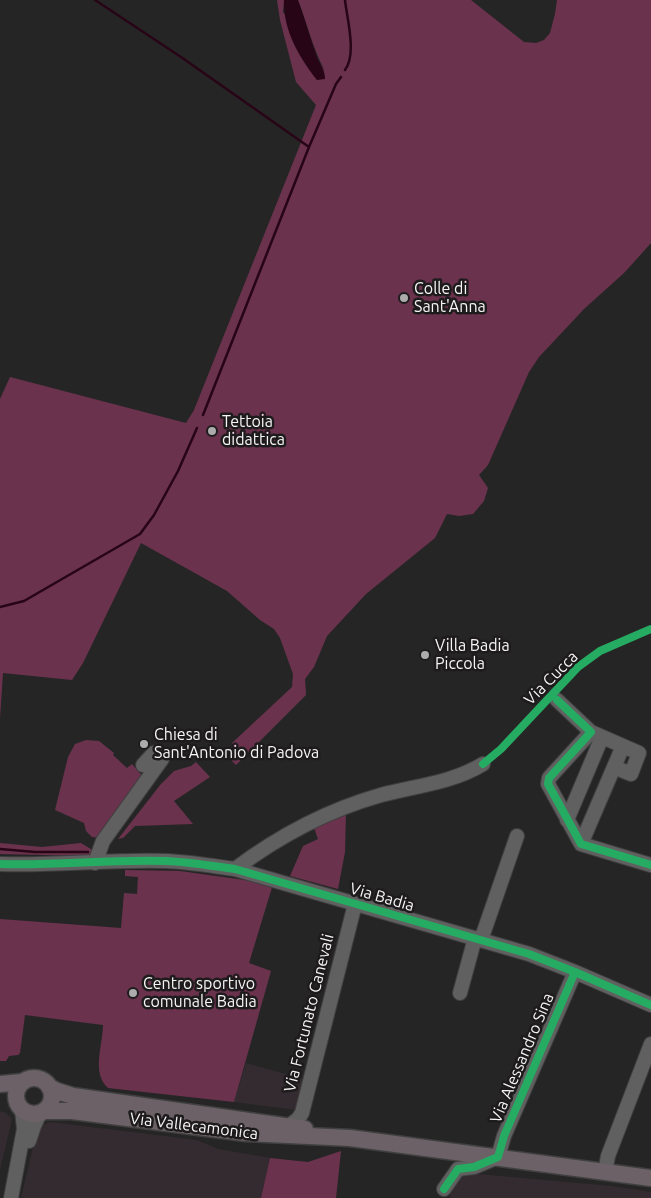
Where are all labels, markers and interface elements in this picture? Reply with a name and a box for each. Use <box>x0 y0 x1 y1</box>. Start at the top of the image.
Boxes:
place label: Colle di Sant'Anna <box>414 279 486 317</box>
marker: Colle di Sant'Anna <box>398 292 410 304</box>
place label: Tettoia didattica <box>222 412 285 450</box>
marker: Tettoia didattica <box>206 425 218 437</box>
place label: Villa Badia Piccola <box>435 636 510 674</box>
street label: Via Cucca <box>520 647 582 709</box>
marker: Villa Badia Piccola <box>419 649 431 661</box>
place label: Chiesa di Sant'Antonio di Padova <box>154 725 319 763</box>
marker: Chiesa di Sant'Antonio di Padova <box>138 738 150 750</box>
street label: Via Badia <box>347 879 417 915</box>
street label: Via Fortunato Canevali <box>280 932 338 1094</box>
place label: Centro sportivo comunale Badia <box>143 974 257 1012</box>
marker: Centro sportivo comunale Badia <box>127 987 139 999</box>
street label: Via Alessandro Sina <box>486 990 558 1126</box>
street label: Via Vallecamonica <box>129 1109 259 1143</box>

